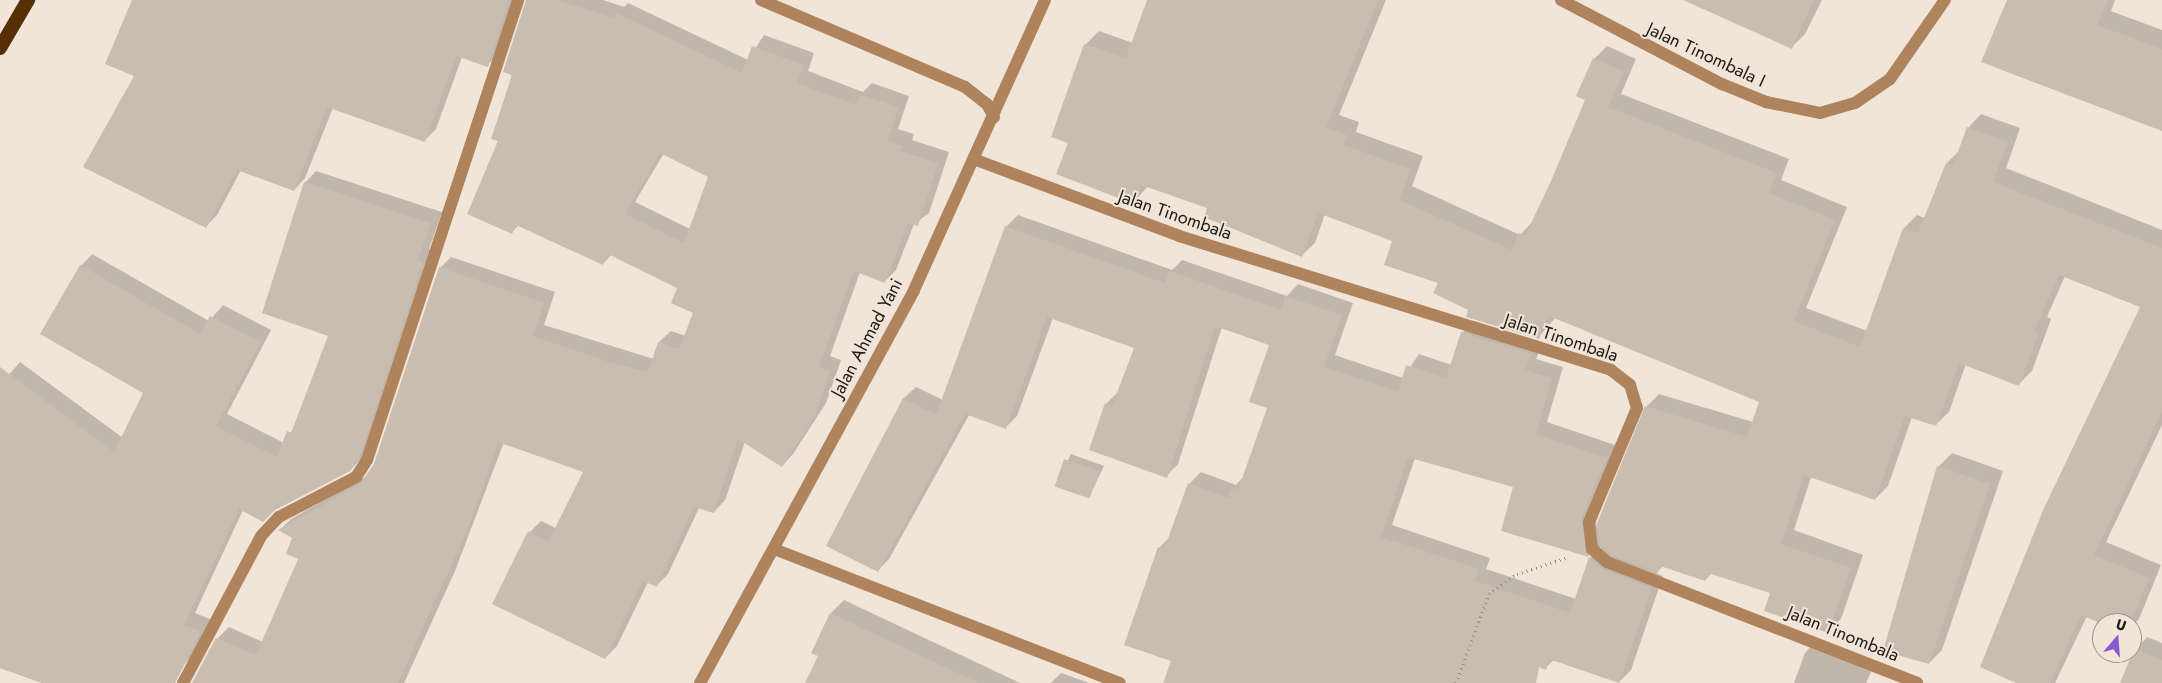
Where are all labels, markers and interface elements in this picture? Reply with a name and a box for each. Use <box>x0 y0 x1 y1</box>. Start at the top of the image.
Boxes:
street label: Jalan Tinombala I <box>1643 18 1769 92</box>
street label: Jalan Tinombala <box>1115 185 1235 245</box>
street label: Jalan Ahmad Yani <box>827 275 907 401</box>
street label: Jalan Tinombala <box>1501 309 1621 367</box>
street label: Jalan Tinombala <box>1784 602 1902 666</box>
north arrow <box>2092 613 2142 663</box>
text: U <box>2114 614 2129 636</box>

